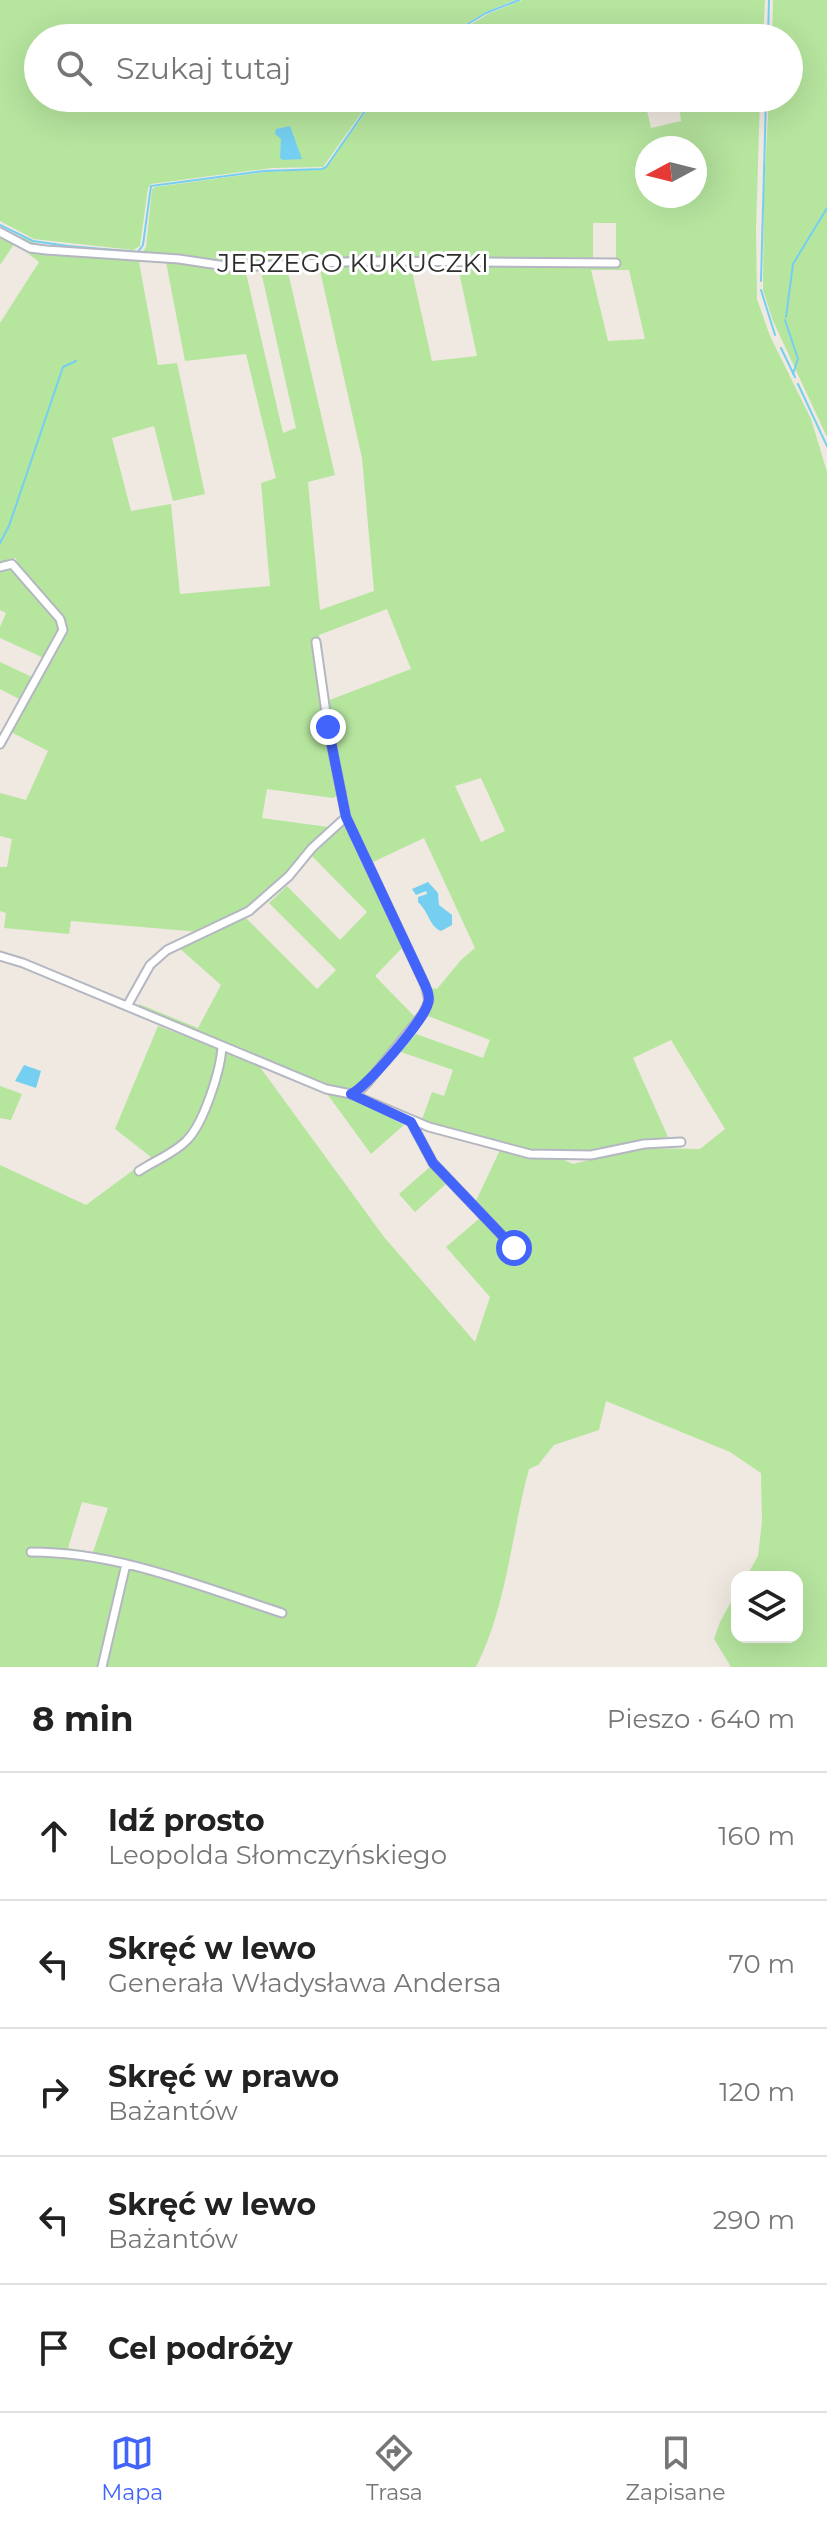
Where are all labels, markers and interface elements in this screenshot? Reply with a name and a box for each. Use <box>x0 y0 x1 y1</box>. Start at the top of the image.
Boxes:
search box <box>24 24 803 112</box>
icon: search <box>52 46 96 90</box>
text: Szukaj tutaj <box>116 50 291 87</box>
north arrow <box>635 136 707 208</box>
street label: JERZEGO KUKUCZKI <box>216 247 489 279</box>
route end <box>310 709 346 745</box>
route start <box>496 1230 532 1266</box>
map controls <box>731 1571 803 1643</box>
button: layers <box>731 1571 803 1643</box>
text: 8 min <box>32 1698 133 1740</box>
text: Pieszo · 640 m <box>607 1703 795 1735</box>
text: Idź prosto <box>108 1802 265 1839</box>
icon: ahead <box>32 1814 76 1858</box>
text: 160 m <box>718 1820 795 1852</box>
text: Leopolda Słomczyńskiego <box>108 1839 447 1871</box>
text: Skręć w lewo <box>108 1930 316 1967</box>
icon: left <box>32 1942 76 1986</box>
text: 70 m <box>729 1948 795 1980</box>
text: Generała Władysława Andersa <box>108 1967 502 1999</box>
text: Skręć w prawo <box>108 2058 339 2095</box>
icon: right <box>32 2070 76 2114</box>
text: 120 m <box>719 2076 795 2108</box>
text: Bażantów <box>108 2095 238 2127</box>
text: Skręć w lewo <box>108 2186 316 2223</box>
icon: left <box>32 2198 76 2242</box>
text: 290 m <box>713 2204 795 2236</box>
text: Bażantów <box>108 2223 238 2255</box>
icon: arrive <box>32 2326 76 2370</box>
text: Cel podróży <box>108 2330 293 2367</box>
tab: Mapa <box>101 2431 163 2506</box>
tab: Trasa <box>366 2431 423 2506</box>
tab: Zapisane <box>626 2431 726 2506</box>

